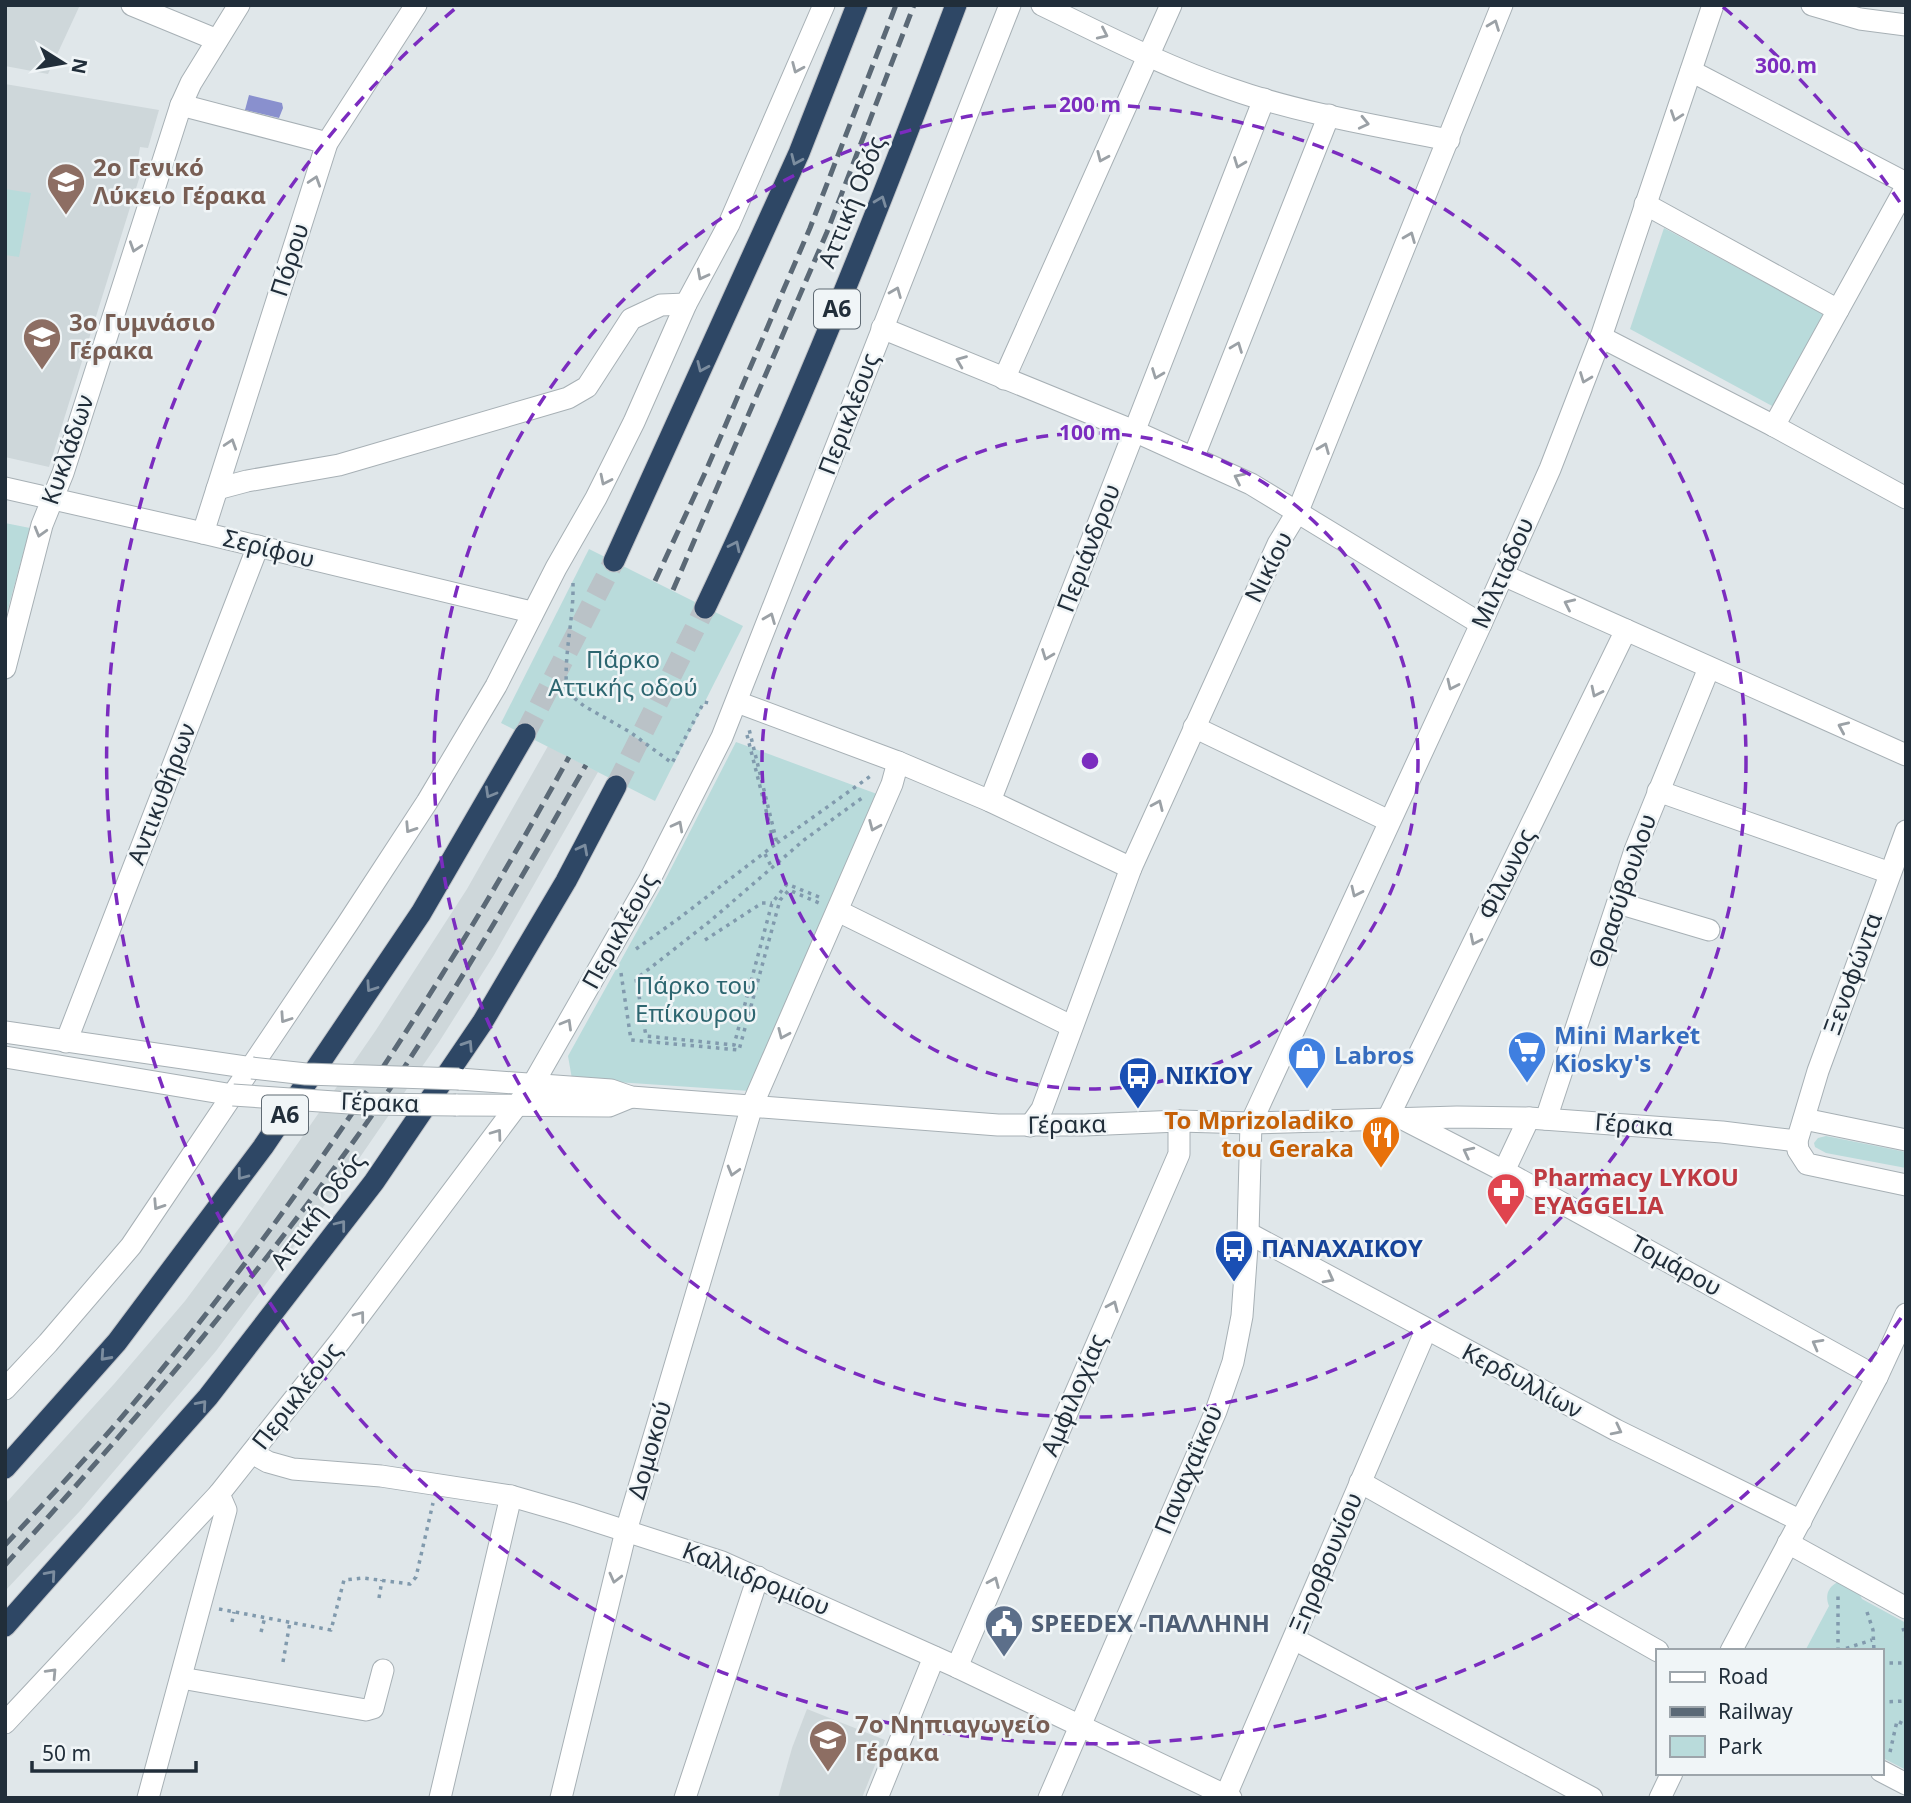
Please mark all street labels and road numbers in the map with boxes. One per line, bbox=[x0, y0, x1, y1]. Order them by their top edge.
street label: Αττική Οδός bbox=[809, 131, 892, 272]
street label: Πόρου bbox=[261, 219, 316, 300]
road number: Α6 bbox=[814, 290, 860, 328]
street label: Περικλέους bbox=[809, 348, 886, 479]
street label: Κυκλάδων bbox=[32, 390, 101, 509]
street label: Περιάνδρου bbox=[1048, 478, 1127, 616]
street label: Μιλτιάδου bbox=[1462, 511, 1541, 633]
street label: Σερίφου bbox=[220, 520, 319, 575]
street label: Νικίου bbox=[1236, 525, 1299, 607]
street label: Αντικυθήρων bbox=[119, 718, 203, 869]
street label: Θρασύβουλου bbox=[1580, 809, 1663, 972]
street label: Φίλωνος bbox=[1469, 822, 1542, 924]
street label: Περικλέους bbox=[573, 866, 664, 994]
street label: Ξενοφώντα bbox=[1814, 908, 1889, 1039]
street label: Γέρακα bbox=[340, 1084, 420, 1119]
road number: Α6 bbox=[262, 1096, 308, 1134]
street label: Γέρακα bbox=[1594, 1104, 1675, 1143]
street label: Γέρακα bbox=[1027, 1106, 1107, 1141]
street label: Αττική Οδός bbox=[262, 1144, 372, 1276]
street label: Τομάρου bbox=[1625, 1226, 1728, 1303]
street label: Αμφιλοχίας bbox=[1032, 1328, 1113, 1461]
street label: Περικλέους bbox=[243, 1334, 348, 1456]
street label: Κερδυλλίων bbox=[1457, 1334, 1589, 1425]
street label: Δομοκού bbox=[619, 1397, 678, 1503]
street label: Παναχαΐκού bbox=[1146, 1400, 1230, 1539]
street label: Ξηροβουνίου bbox=[1280, 1487, 1369, 1638]
street label: Καλλιδρομίου bbox=[678, 1533, 835, 1622]

